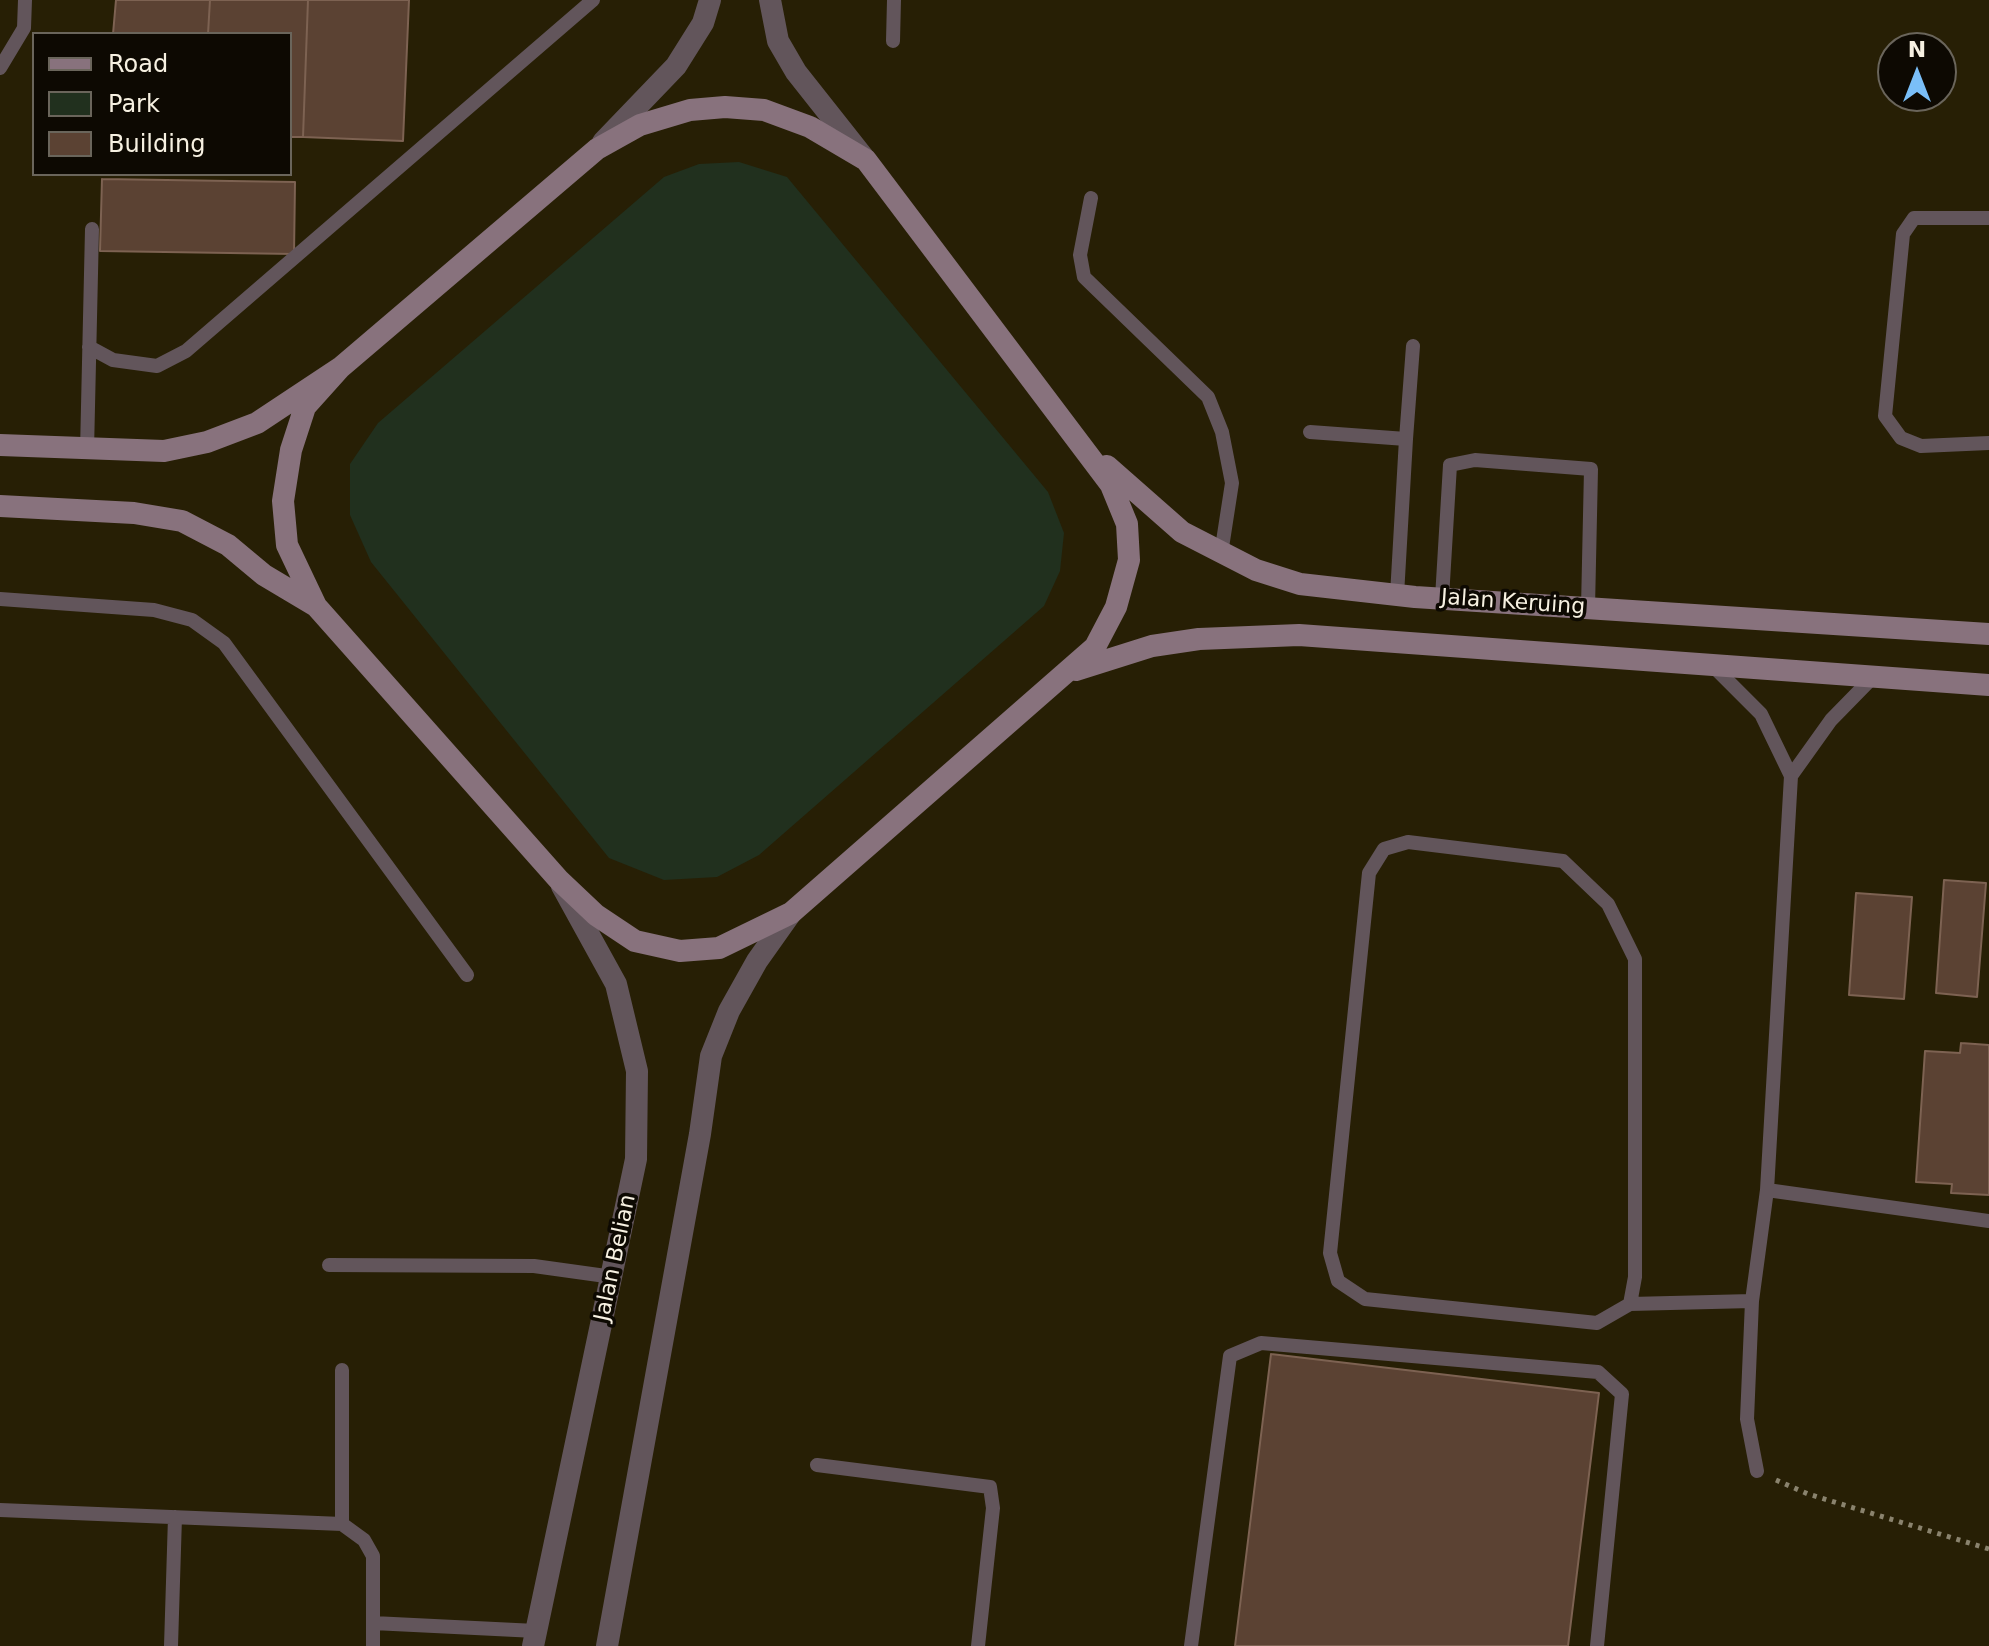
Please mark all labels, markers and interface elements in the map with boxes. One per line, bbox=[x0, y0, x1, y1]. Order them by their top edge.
legend bbox=[32, 32, 292, 176]
north arrow bbox=[1877, 32, 1957, 112]
text: N bbox=[1908, 37, 1926, 62]
text: Road bbox=[108, 50, 168, 78]
text: Park bbox=[108, 90, 160, 118]
text: Building bbox=[108, 130, 205, 158]
street label: Jalan Keruing bbox=[1440, 585, 1586, 621]
street label: Jalan Belian bbox=[590, 1192, 642, 1324]

